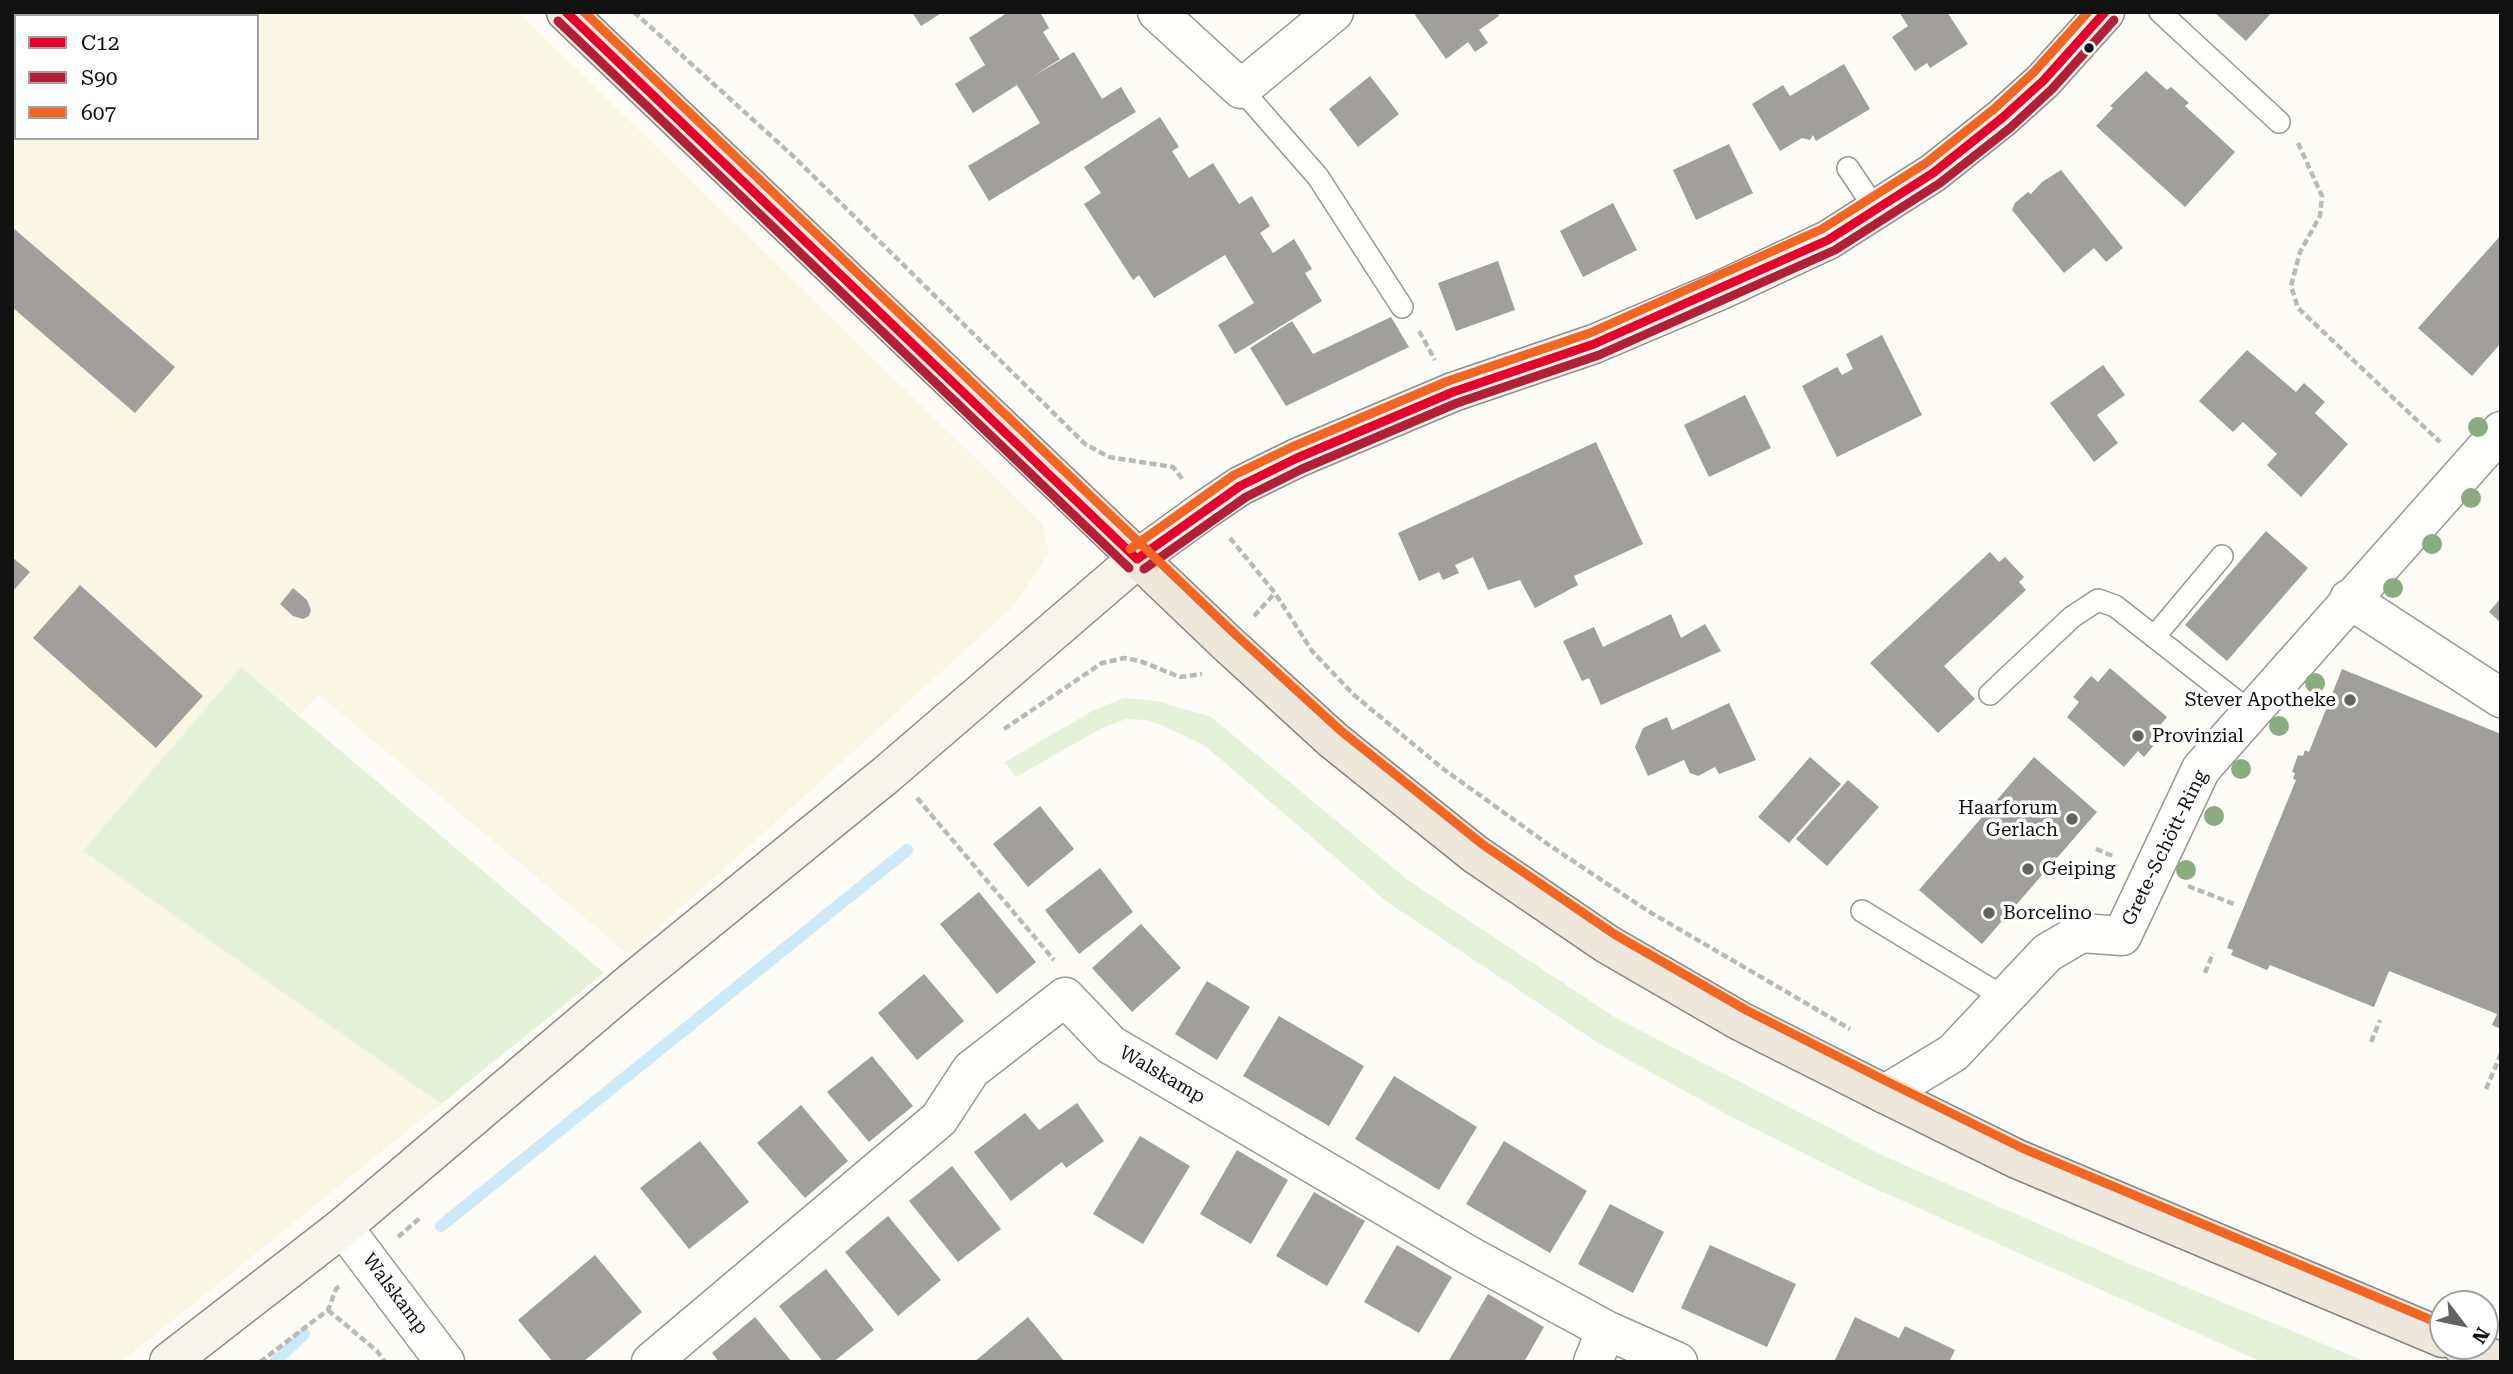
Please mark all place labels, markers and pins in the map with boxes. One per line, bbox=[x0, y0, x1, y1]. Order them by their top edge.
unlabelled marker bbox=[2082, 41, 2096, 55]
place label: Stever Apotheke bbox=[2185, 689, 2336, 711]
marker: Stever Apotheke bbox=[2342, 692, 2358, 708]
place label: Provinzial bbox=[2152, 725, 2244, 747]
marker: Provinzial bbox=[2130, 728, 2146, 744]
place label: Haarforum Gerlach bbox=[1958, 797, 2058, 841]
marker: Haarforum Gerlach bbox=[2064, 811, 2080, 827]
place label: Geiping bbox=[2042, 858, 2115, 880]
marker: Geiping bbox=[2020, 861, 2036, 877]
place label: Borcelino bbox=[2003, 902, 2092, 924]
marker: Borcelino bbox=[1981, 905, 1997, 921]

